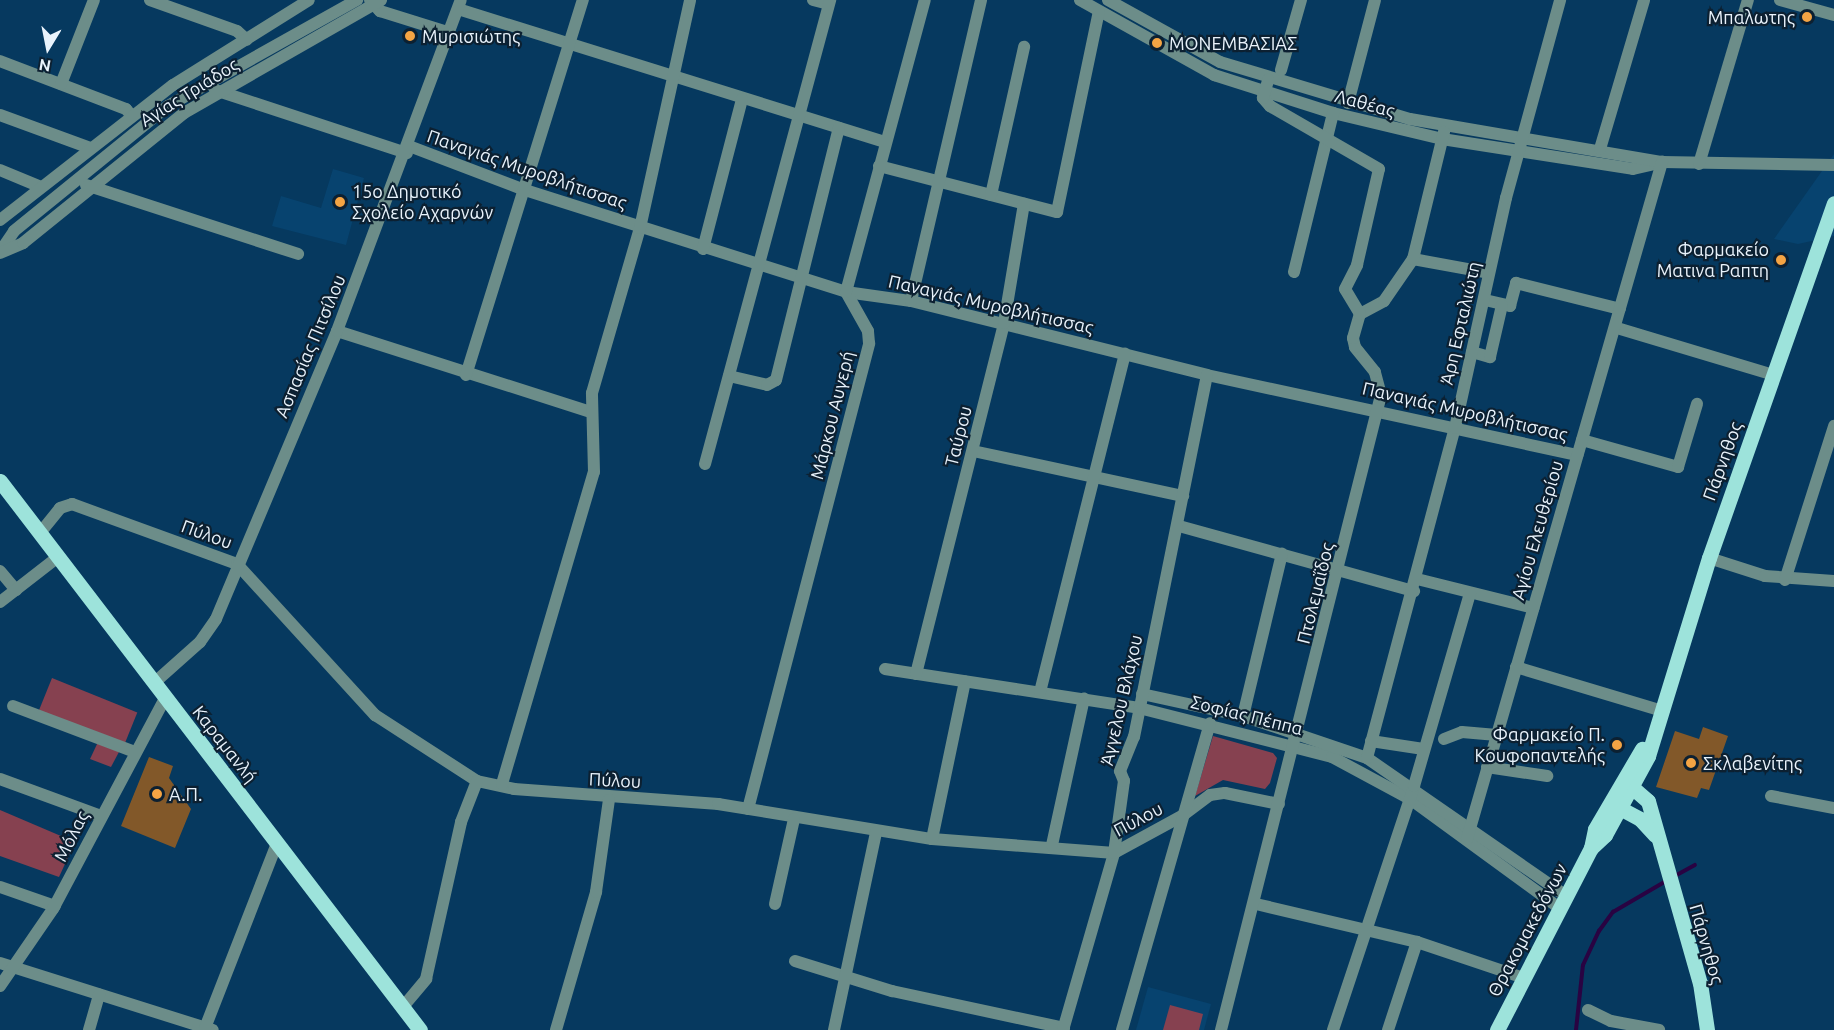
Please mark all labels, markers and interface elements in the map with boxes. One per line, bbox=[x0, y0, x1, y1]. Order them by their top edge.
place label: Μπαλωτης bbox=[1708, 6, 1795, 28]
marker: Μπαλωτης bbox=[1800, 10, 1814, 24]
north arrow bbox=[18, 18, 78, 78]
place label: Μυρισιώτης bbox=[422, 25, 520, 47]
marker: Μυρισιώτης bbox=[403, 29, 417, 43]
place label: ΜΟΝΕΜΒΑΣΙΑΣ bbox=[1169, 32, 1297, 54]
marker: ΜΟΝΕΜΒΑΣΙΑΣ bbox=[1150, 36, 1164, 50]
street label: Αγίας Τριάδος bbox=[136, 53, 242, 131]
text: N bbox=[37, 56, 52, 76]
street label: Λαθέας bbox=[1333, 85, 1397, 121]
street label: Παναγιάς Μυροβλήτισσας bbox=[424, 125, 630, 213]
place label: 15ο Δημοτικό Σχολείο Αχαρνών bbox=[352, 181, 493, 224]
marker: 15ο Δημοτικό Σχολείο Αχαρνών bbox=[333, 195, 347, 209]
place label: Φαρμακείο Ματινα Ραπτη bbox=[1657, 239, 1769, 282]
marker: Φαρμακείο Ματινα Ραπτη bbox=[1774, 253, 1788, 267]
street label: Άρη Εφταλιώτη bbox=[1435, 259, 1485, 387]
street label: Παναγιάς Μυροβλήτισσας bbox=[886, 270, 1096, 338]
street label: Ασπασίας Πιτσίλου bbox=[270, 271, 350, 421]
street label: Μάρκου Αυγερή bbox=[806, 349, 858, 481]
street label: Παναγιάς Μυροβλήτισσας bbox=[1360, 377, 1570, 445]
street label: Ταύρου bbox=[940, 403, 976, 469]
street label: Πάρνηθος bbox=[1698, 419, 1746, 503]
street label: Αγίου Ελευθερίου bbox=[1507, 458, 1567, 602]
street label: Πύλου bbox=[179, 515, 235, 553]
street label: Πτολεμαΐδος bbox=[1292, 540, 1338, 646]
street label: Άγγελου Βλάχου bbox=[1095, 633, 1147, 767]
street label: Σοφίας Πέππα bbox=[1189, 691, 1305, 739]
street label: Καραμανλή bbox=[188, 701, 262, 787]
place label: Φαρμακείο Π. Κουφοπαντελής bbox=[1474, 724, 1605, 766]
marker: Φαρμακείο Π. Κουφοπαντελής bbox=[1610, 738, 1624, 752]
place label: Σκλαβενίτης bbox=[1703, 752, 1802, 774]
marker: Σκλαβενίτης bbox=[1684, 756, 1698, 770]
street label: Πύλου bbox=[588, 768, 642, 792]
place label: Α.Π. bbox=[169, 783, 202, 805]
marker: Α.Π. bbox=[150, 787, 164, 801]
street label: Πύλου bbox=[1110, 797, 1166, 841]
street label: Μόλας bbox=[49, 807, 93, 865]
street label: Θρακομακεδόνων bbox=[1483, 860, 1571, 1000]
street label: Πάρνηθος bbox=[1685, 901, 1729, 987]

